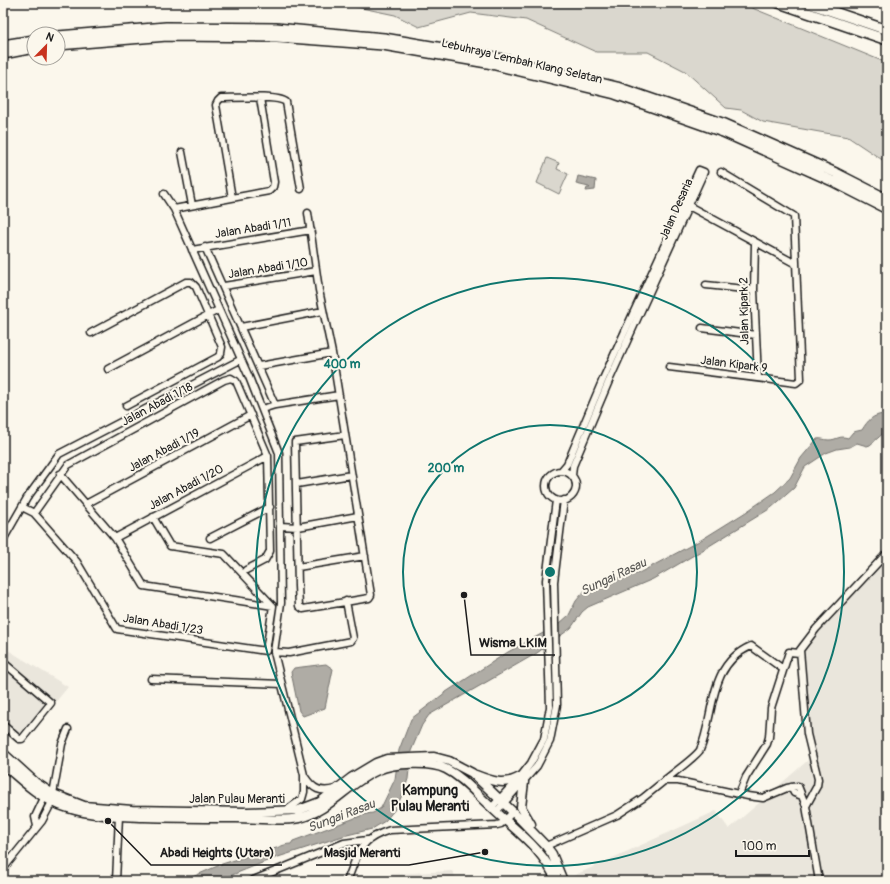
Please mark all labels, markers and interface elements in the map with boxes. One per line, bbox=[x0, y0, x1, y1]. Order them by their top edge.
north arrow bbox=[26, 26, 66, 66]
text: N bbox=[44, 30, 56, 45]
street label: Lebuhraya Lembah Klang Selatan bbox=[440, 36, 604, 87]
street label: Jalan Desaria bbox=[656, 176, 697, 242]
street label: Jalan Abadi 1/11 bbox=[214, 215, 292, 242]
street label: Jalan Abadi 1/10 bbox=[227, 255, 309, 282]
street label: Jalan Kipark 2 bbox=[736, 277, 753, 345]
street label: Jalan Kipark 9 bbox=[700, 353, 768, 376]
text: 400 m bbox=[323, 357, 361, 372]
street label: Jalan Abadi 1/18 bbox=[119, 379, 195, 429]
street label: Jalan Abadi 1/19 bbox=[126, 425, 202, 476]
street label: Jalan Abadi 1/20 bbox=[146, 461, 226, 513]
text: 200 m bbox=[428, 461, 465, 476]
water label: Sungai Rasau bbox=[578, 554, 650, 599]
centre of rings bbox=[543, 565, 557, 579]
street label: Jalan Abadi 1/23 bbox=[122, 611, 204, 638]
callout: Wisma LKIM bbox=[471, 630, 555, 655]
text: Wisma LKIM bbox=[479, 635, 547, 651]
district label: Kampung Pulau Meranti bbox=[391, 782, 470, 815]
street label: Jalan Pulau Meranti bbox=[189, 792, 285, 807]
water label: Sungai Rasau bbox=[305, 795, 379, 836]
scale bar bbox=[736, 832, 809, 858]
text: 100 m bbox=[742, 839, 777, 854]
callout: Abadi Heights (Utara) bbox=[151, 840, 282, 865]
callout: Masjid Meranti bbox=[316, 840, 409, 865]
text: Abadi Heights (Utara) bbox=[160, 845, 274, 861]
text: Masjid Meranti bbox=[324, 845, 401, 861]

